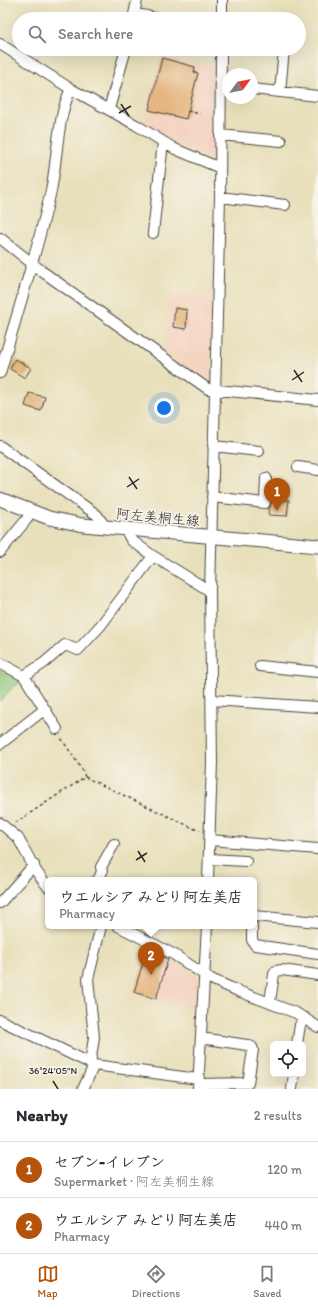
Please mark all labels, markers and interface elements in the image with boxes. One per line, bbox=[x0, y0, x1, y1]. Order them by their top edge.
search box bbox=[12, 12, 306, 56]
icon: search bbox=[26, 23, 48, 45]
text: Search here bbox=[58, 25, 133, 43]
north arrow bbox=[222, 68, 258, 104]
your location bbox=[154, 398, 174, 418]
pin: 1 bbox=[264, 478, 290, 511]
street label: 阿左美桐生線 bbox=[115, 505, 201, 530]
popup bbox=[45, 877, 257, 929]
text: ウエルシア みどり阿左美店 bbox=[59, 888, 243, 906]
text: Pharmacy bbox=[59, 906, 115, 921]
pin: 2 bbox=[138, 942, 164, 975]
map controls bbox=[270, 1041, 306, 1077]
button: locate bbox=[270, 1041, 306, 1077]
text: 36°24'05"N bbox=[29, 1064, 78, 1077]
text: Nearby bbox=[16, 1105, 68, 1125]
text: 2 results bbox=[254, 1108, 302, 1123]
text: セブン-イレブン bbox=[54, 1153, 165, 1171]
text: 1 bbox=[26, 1162, 32, 1177]
text: 120 m bbox=[267, 1162, 302, 1177]
text: Supermarket · 阿左美桐生線 bbox=[54, 1174, 214, 1189]
text: ウエルシア みどり阿左美店 bbox=[54, 1211, 238, 1229]
text: 2 bbox=[26, 1218, 32, 1233]
text: 440 m bbox=[265, 1218, 302, 1233]
text: Pharmacy bbox=[54, 1229, 110, 1244]
tab: Map bbox=[37, 1263, 59, 1300]
tab: Directions bbox=[132, 1263, 180, 1300]
tab: Saved bbox=[253, 1263, 281, 1300]

